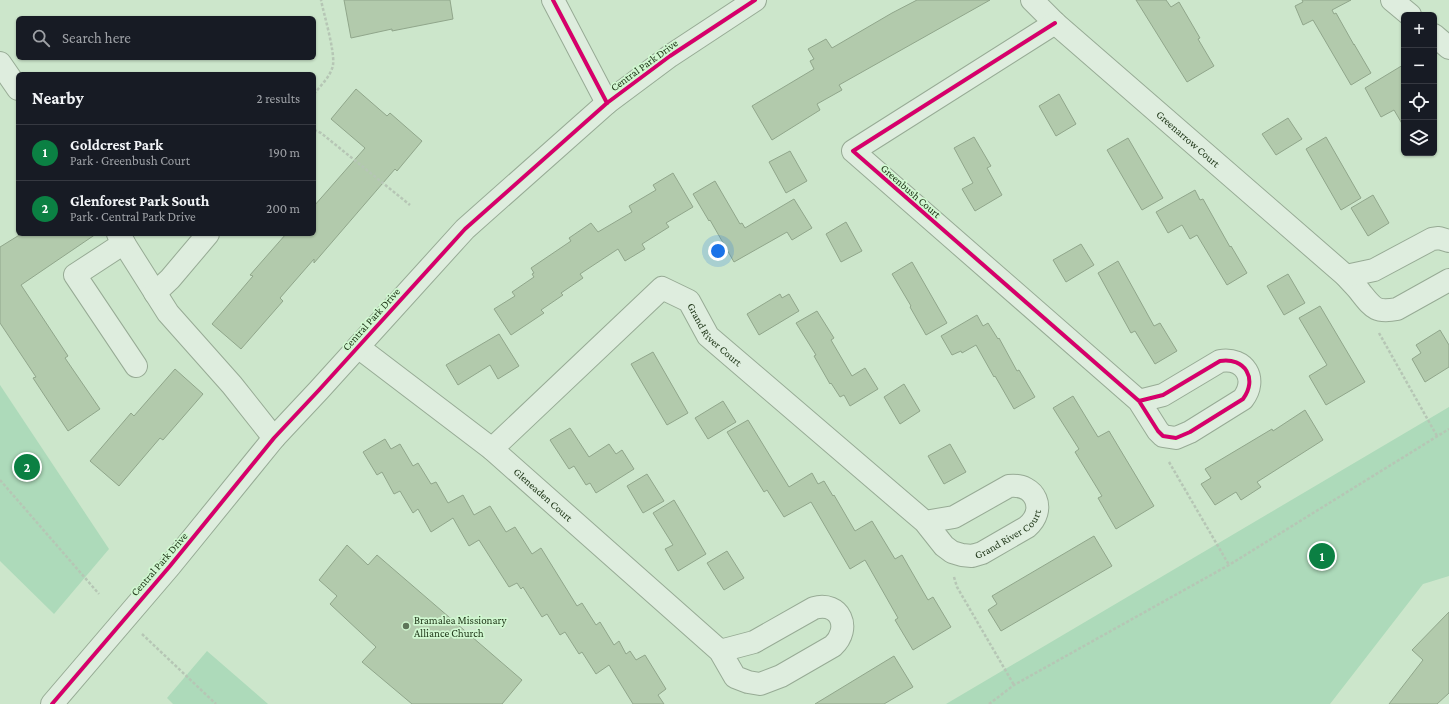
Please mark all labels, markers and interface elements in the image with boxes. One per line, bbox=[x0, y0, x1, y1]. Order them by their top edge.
map controls bbox=[1401, 12, 1437, 156]
button: + bbox=[1401, 12, 1437, 48]
search box bbox=[16, 16, 316, 60]
icon: search bbox=[30, 27, 52, 49]
text: Search here bbox=[62, 30, 131, 46]
street label: Central Park Drive bbox=[608, 37, 680, 93]
button: − bbox=[1401, 48, 1437, 84]
button: locate bbox=[1401, 84, 1437, 120]
text: Nearby bbox=[32, 89, 84, 108]
text: 2 results bbox=[257, 91, 300, 106]
street label: Greenarrow Court bbox=[1154, 108, 1223, 170]
button: layers bbox=[1401, 120, 1437, 156]
text: Goldcrest Park bbox=[70, 137, 163, 153]
text: 1 bbox=[43, 145, 47, 160]
text: 190 m bbox=[269, 145, 300, 160]
text: Park · Greenbush Court bbox=[70, 153, 190, 168]
street label: Greenbush Court bbox=[879, 162, 944, 220]
text: Glenforest Park South bbox=[70, 193, 209, 209]
text: 2 bbox=[42, 201, 48, 216]
text: 200 m bbox=[266, 201, 300, 216]
text: Park · Central Park Drive bbox=[70, 209, 196, 224]
your location bbox=[708, 241, 728, 261]
street label: Central Park Drive bbox=[340, 285, 402, 353]
street label: Grand River Court bbox=[685, 301, 745, 369]
pin: 2 bbox=[14, 452, 40, 482]
street label: Gleneaden Court bbox=[511, 465, 575, 524]
street label: Grand River Court bbox=[973, 508, 1043, 561]
street label: Central Park Drive bbox=[128, 530, 190, 598]
pin: 1 bbox=[1309, 541, 1335, 571]
place label: Bramalea Missionary Alliance Church bbox=[414, 614, 508, 639]
marker: Bramalea Missionary Alliance Church bbox=[401, 621, 411, 631]

